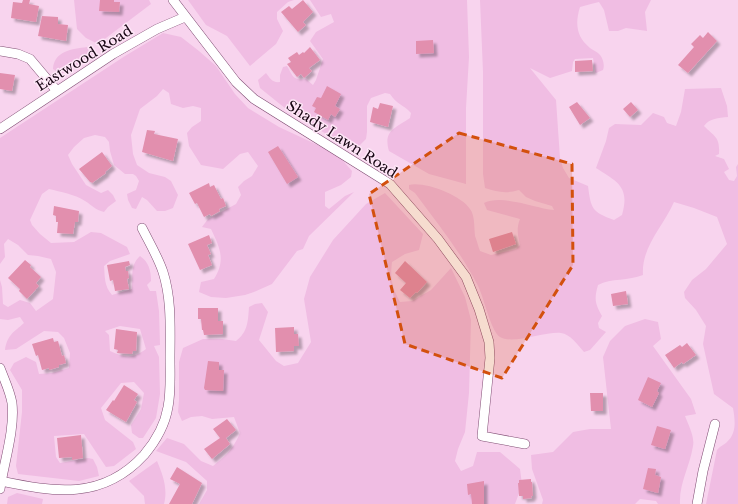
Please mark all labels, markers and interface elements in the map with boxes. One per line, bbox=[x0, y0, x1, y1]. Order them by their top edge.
street label: Eastwood Road bbox=[32, 21, 136, 95]
street label: Shady Lawn Road bbox=[283, 96, 401, 182]

